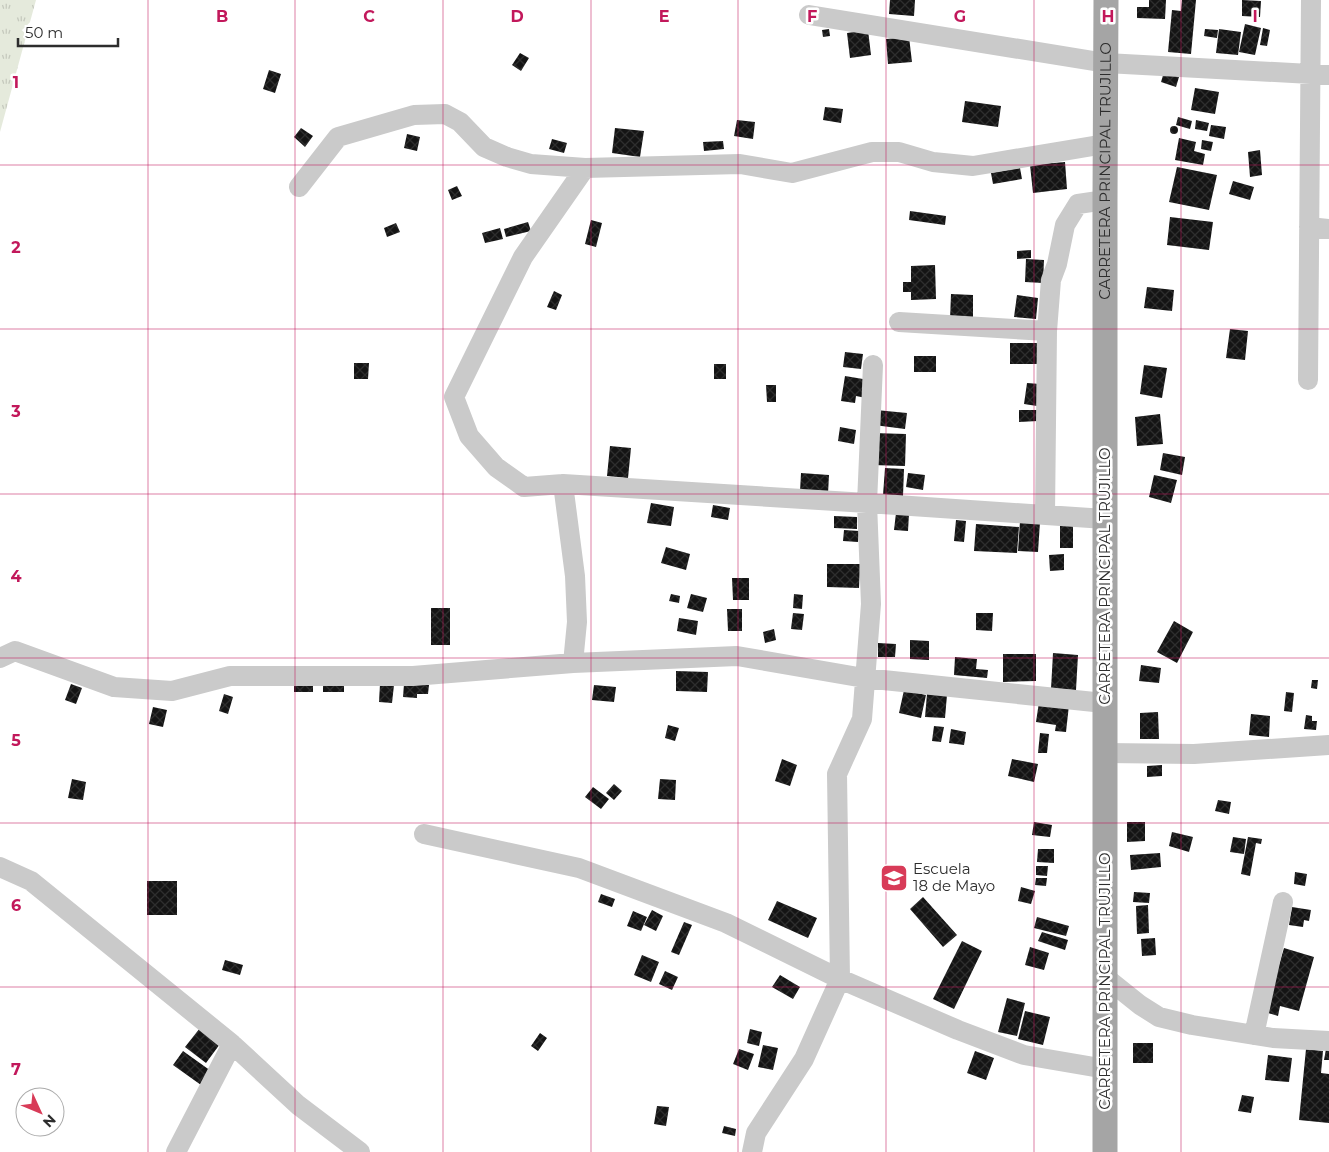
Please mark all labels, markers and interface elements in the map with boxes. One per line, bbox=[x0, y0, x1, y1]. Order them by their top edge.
text: B bbox=[216, 7, 228, 26]
text: C bbox=[363, 7, 375, 26]
text: D bbox=[510, 7, 524, 26]
text: E bbox=[659, 7, 669, 26]
text: F bbox=[807, 7, 817, 26]
text: G bbox=[954, 7, 966, 26]
text: H bbox=[1102, 7, 1114, 26]
text: I bbox=[1252, 7, 1258, 26]
scale bar bbox=[18, 15, 118, 47]
text: 50 m bbox=[25, 23, 63, 42]
street label: CARRETERA PRINCIPAL TRUJILLO bbox=[1095, 42, 1115, 300]
text: 1 bbox=[13, 73, 19, 92]
text: 2 bbox=[11, 238, 21, 257]
text: 3 bbox=[10, 402, 21, 421]
street label: CARRETERA PRINCIPAL TRUJILLO bbox=[1095, 447, 1114, 705]
text: 4 bbox=[10, 567, 22, 586]
text: 5 bbox=[11, 731, 21, 750]
street label: CARRETERA PRINCIPAL TRUJILLO bbox=[1095, 852, 1114, 1110]
place label: Escuela 18 de Mayo bbox=[913, 859, 995, 895]
school or university icon: Escuela 18 de Mayo bbox=[879, 863, 909, 893]
text: 6 bbox=[11, 896, 21, 915]
text: 7 bbox=[11, 1060, 21, 1079]
north arrow bbox=[15, 1087, 65, 1137]
text: N bbox=[39, 1111, 60, 1131]

